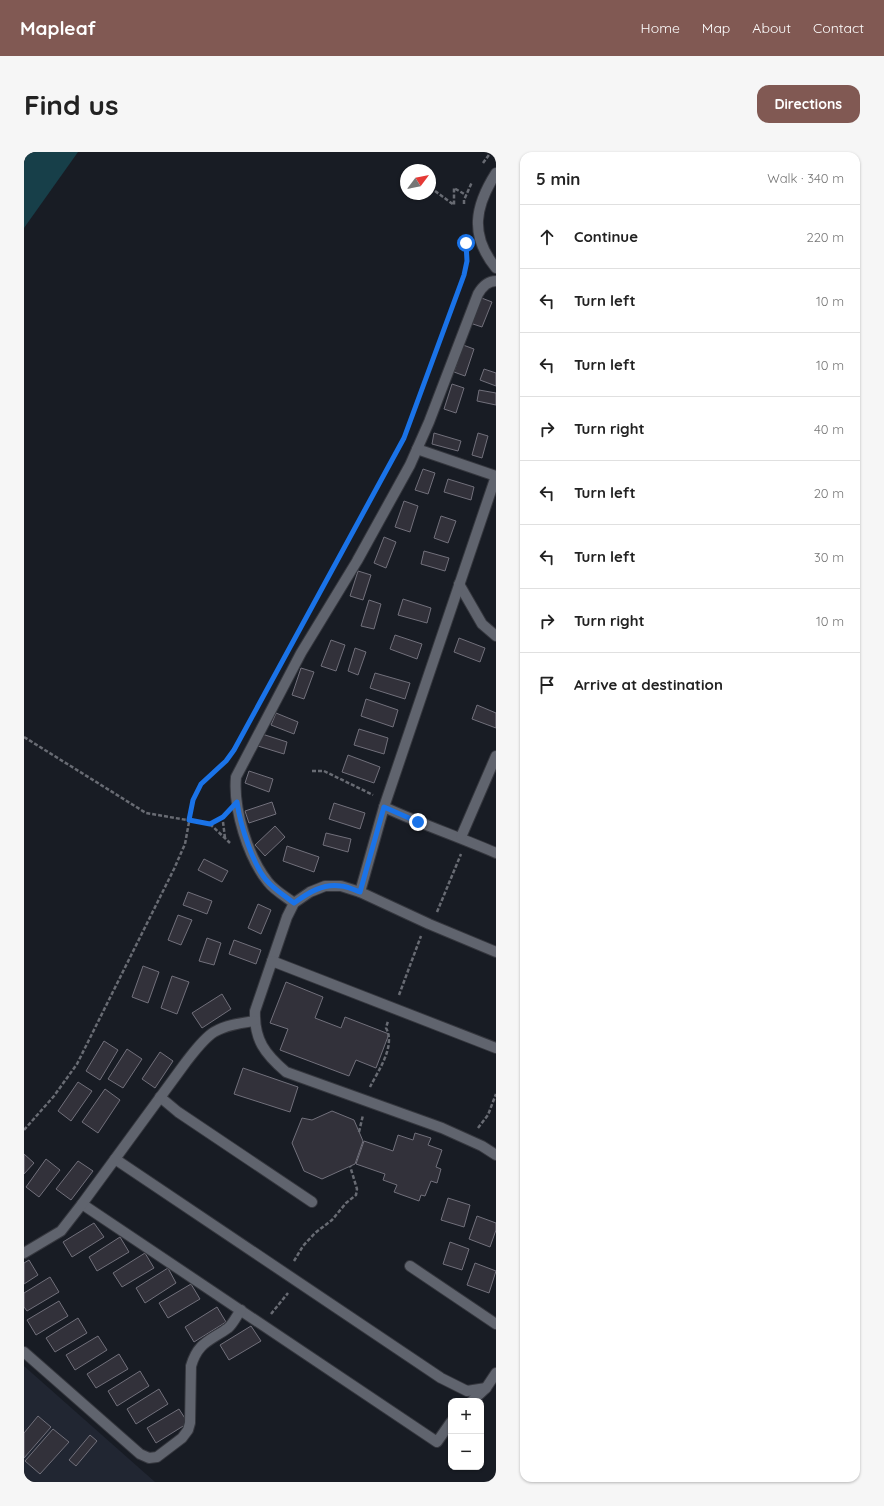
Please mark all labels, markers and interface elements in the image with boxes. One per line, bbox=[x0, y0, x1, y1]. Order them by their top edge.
text: Mapleaf bbox=[20, 16, 96, 40]
text: Home bbox=[641, 19, 680, 37]
text: Map bbox=[702, 19, 730, 37]
text: About bbox=[752, 19, 791, 37]
text: Contact bbox=[813, 19, 864, 37]
button: Directions bbox=[757, 85, 860, 123]
text: Find us bbox=[24, 87, 118, 122]
north arrow bbox=[400, 164, 436, 200]
text: 5 min bbox=[536, 168, 580, 189]
text: Walk · 340 m bbox=[767, 170, 844, 186]
icon: ahead bbox=[536, 226, 558, 248]
text: Continue bbox=[574, 227, 638, 246]
text: 220 m bbox=[806, 229, 844, 245]
route start bbox=[457, 234, 475, 252]
icon: left bbox=[536, 290, 558, 312]
text: Turn left bbox=[574, 291, 636, 310]
text: 10 m bbox=[816, 293, 844, 309]
icon: left bbox=[536, 354, 558, 376]
text: Turn left bbox=[574, 355, 636, 374]
text: 10 m bbox=[816, 357, 844, 373]
icon: right bbox=[536, 418, 558, 440]
text: Turn right bbox=[574, 419, 645, 438]
text: 40 m bbox=[814, 421, 844, 437]
icon: left bbox=[536, 482, 558, 504]
text: Turn left bbox=[574, 483, 636, 502]
text: 20 m bbox=[814, 485, 844, 501]
icon: left bbox=[536, 546, 558, 568]
text: Turn left bbox=[574, 547, 636, 566]
text: 30 m bbox=[814, 549, 844, 565]
icon: right bbox=[536, 610, 558, 632]
text: Turn right bbox=[574, 611, 645, 630]
text: 10 m bbox=[816, 613, 844, 629]
icon: arrive bbox=[536, 674, 558, 696]
text: Arrive at destination bbox=[574, 675, 723, 694]
route end bbox=[409, 813, 427, 831]
map controls bbox=[448, 1398, 484, 1470]
button: + bbox=[448, 1398, 484, 1434]
button: − bbox=[448, 1434, 484, 1470]

